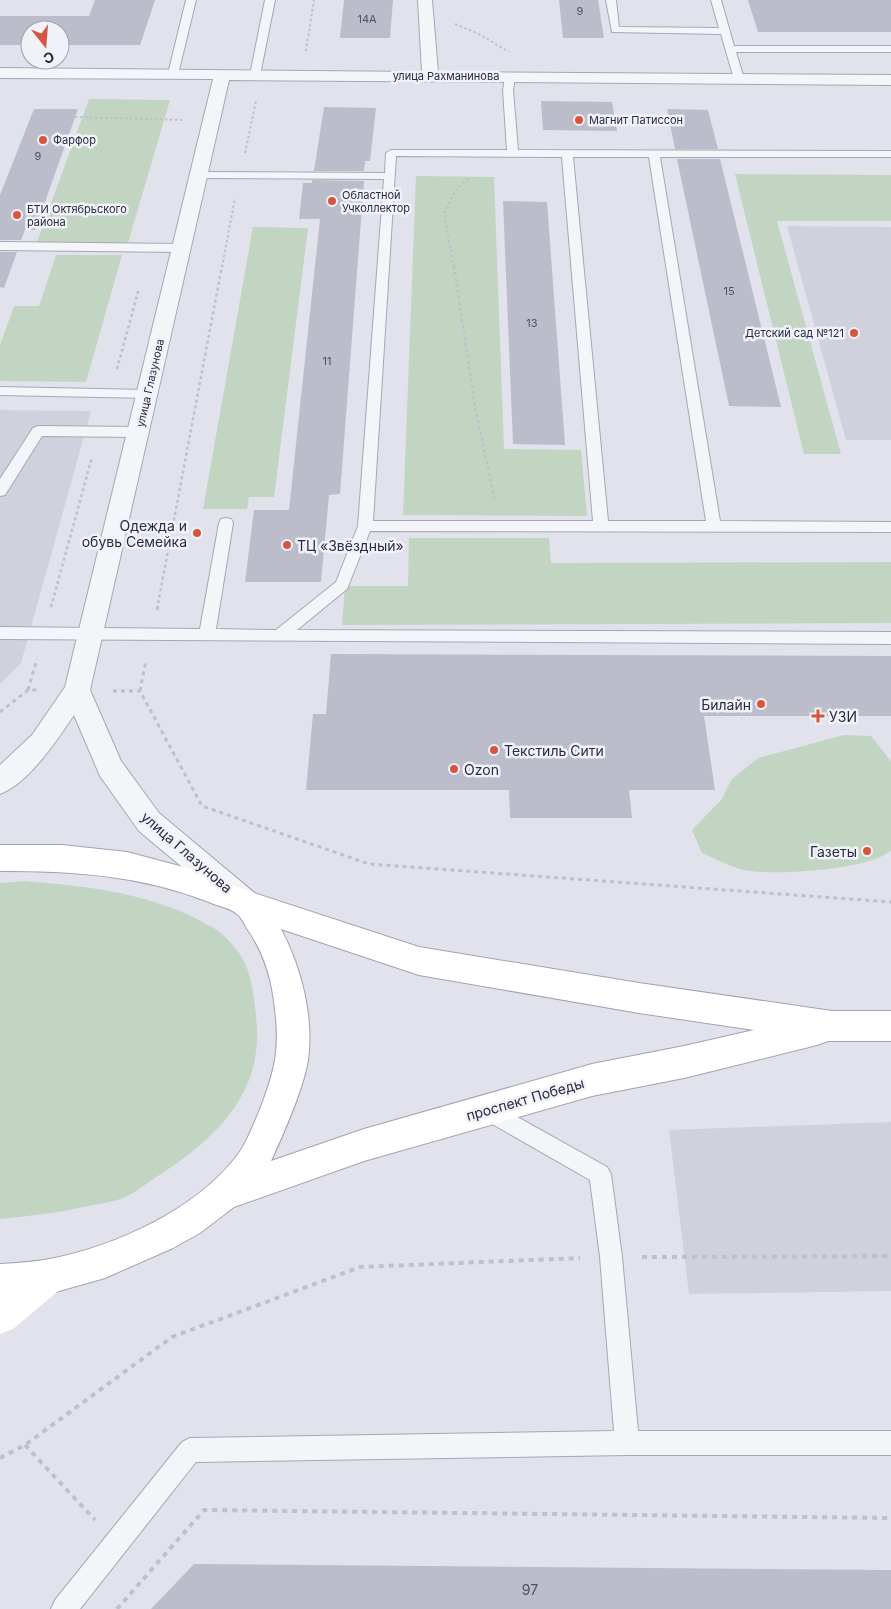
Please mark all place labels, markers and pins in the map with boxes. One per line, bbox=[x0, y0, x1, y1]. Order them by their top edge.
place label: Магнит Патиссон bbox=[589, 113, 683, 127]
marker: Магнит Патиссон bbox=[573, 114, 585, 126]
place label: Фарфор bbox=[53, 133, 96, 147]
marker: Фарфор bbox=[37, 134, 49, 146]
place label: Областной Учколлектор bbox=[342, 188, 410, 215]
marker: Областной Учколлектор bbox=[326, 195, 338, 207]
place label: БТИ Октябрьского района bbox=[27, 202, 127, 229]
marker: БТИ Октябрьского района bbox=[11, 209, 23, 221]
place label: Детский сад №121 bbox=[745, 326, 844, 340]
marker: Детский сад №121 bbox=[848, 327, 860, 339]
place label: Одежда и обувь Семейка bbox=[82, 517, 187, 550]
marker: Одежда и обувь Семейка bbox=[191, 527, 203, 539]
place label: ТЦ «Звёздный» bbox=[297, 537, 404, 554]
marker: ТЦ «Звёздный» bbox=[281, 539, 293, 551]
place label: Билайн bbox=[701, 696, 751, 713]
marker: Билайн bbox=[755, 698, 767, 710]
place label: УЗИ bbox=[829, 708, 857, 725]
marker: УЗИ bbox=[811, 709, 825, 723]
place label: Текстиль Сити bbox=[504, 742, 604, 759]
marker: Текстиль Сити bbox=[488, 744, 500, 756]
place label: Ozon bbox=[464, 761, 499, 778]
marker: Ozon bbox=[448, 763, 460, 775]
place label: Газеты bbox=[810, 843, 857, 860]
marker: Газеты bbox=[861, 845, 873, 857]

